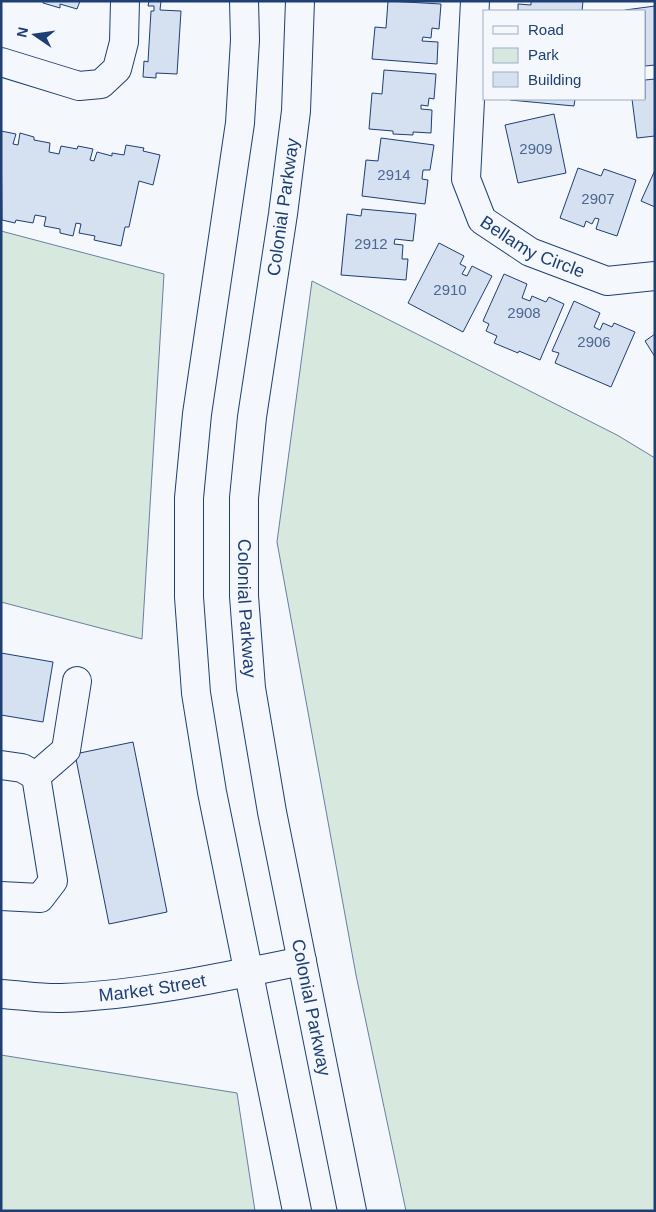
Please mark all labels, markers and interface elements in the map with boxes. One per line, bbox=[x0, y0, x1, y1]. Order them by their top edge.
north arrow bbox=[10, 10, 60, 60]
legend bbox=[483, 10, 646, 100]
text: Road bbox=[528, 21, 564, 38]
text: N bbox=[13, 25, 31, 39]
text: Park bbox=[528, 46, 559, 63]
text: Building bbox=[528, 71, 581, 88]
street label: Colonial Parkway bbox=[263, 137, 303, 277]
house number: 2909 bbox=[519, 140, 553, 157]
house number: 2914 bbox=[377, 166, 411, 183]
house number: 2907 bbox=[581, 190, 615, 207]
street label: Bellamy Circle bbox=[477, 212, 587, 282]
house number: 2912 bbox=[354, 235, 388, 252]
house number: 2910 bbox=[433, 281, 467, 298]
house number: 2908 bbox=[507, 304, 541, 321]
house number: 2906 bbox=[577, 333, 611, 350]
street label: Colonial Parkway bbox=[234, 539, 260, 678]
street label: Colonial Parkway bbox=[288, 937, 335, 1078]
street label: Market Street bbox=[98, 970, 208, 1006]

